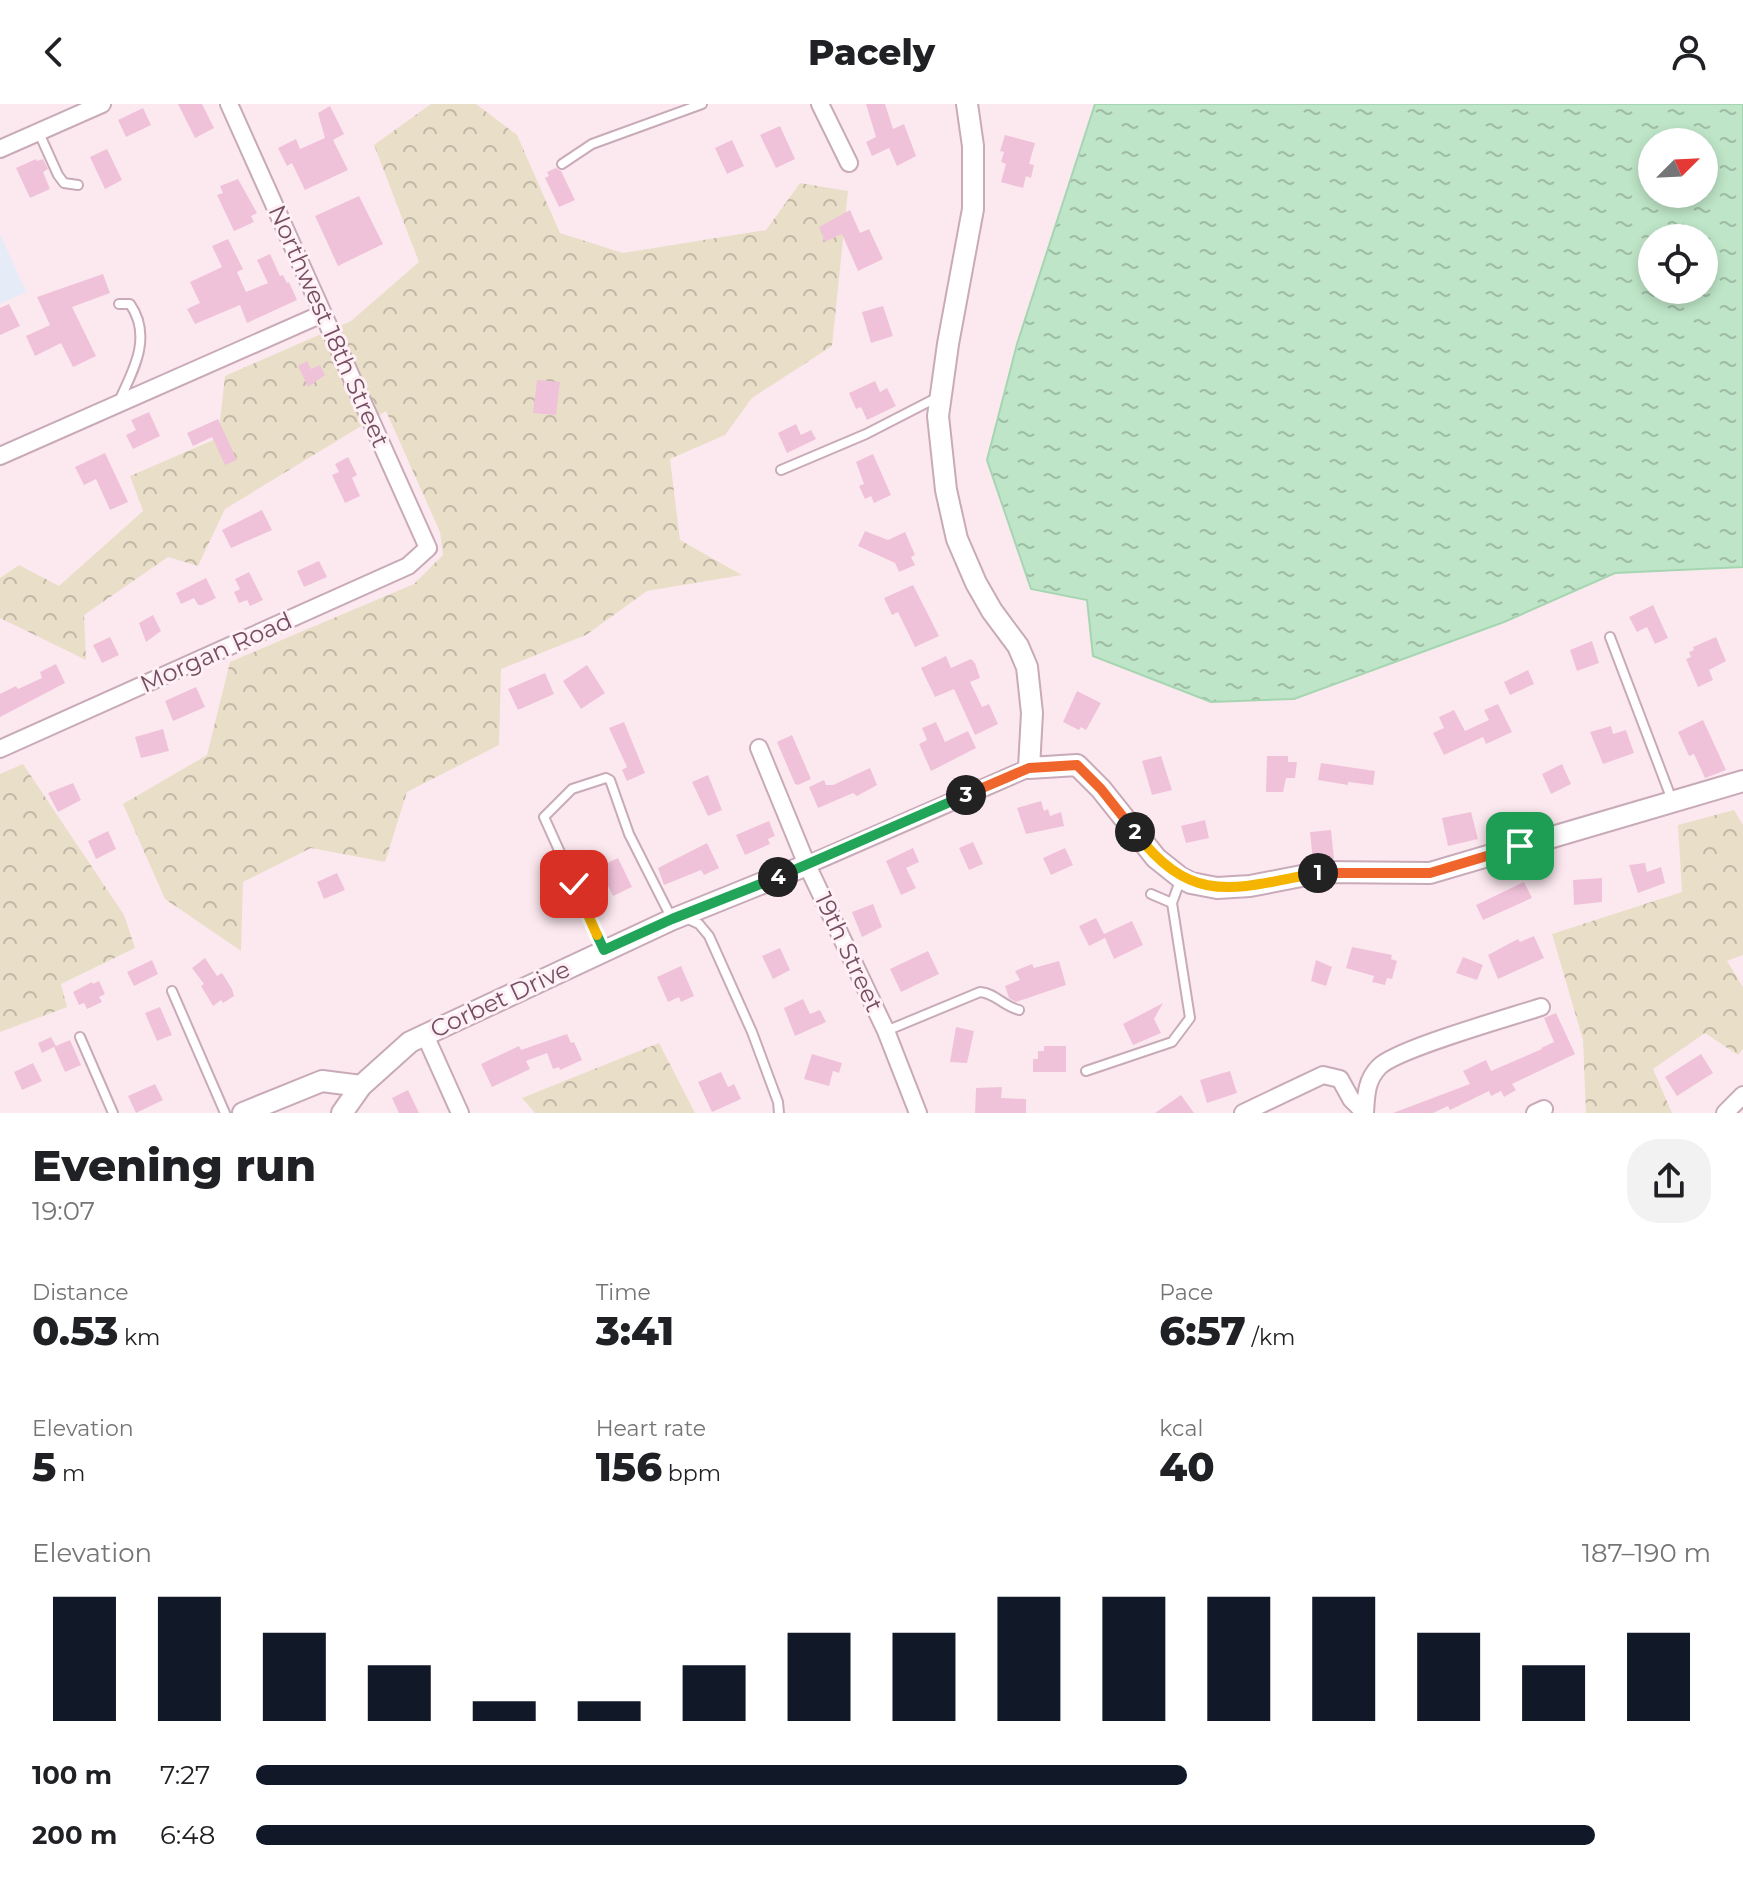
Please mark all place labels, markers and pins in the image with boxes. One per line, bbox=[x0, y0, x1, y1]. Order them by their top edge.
pin: 3 bbox=[946, 775, 986, 815]
pin: 2 bbox=[1115, 812, 1155, 852]
pin bbox=[1486, 812, 1554, 880]
pin bbox=[540, 850, 608, 918]
pin: 1 bbox=[1298, 853, 1338, 893]
pin: 4 bbox=[758, 857, 798, 897]

